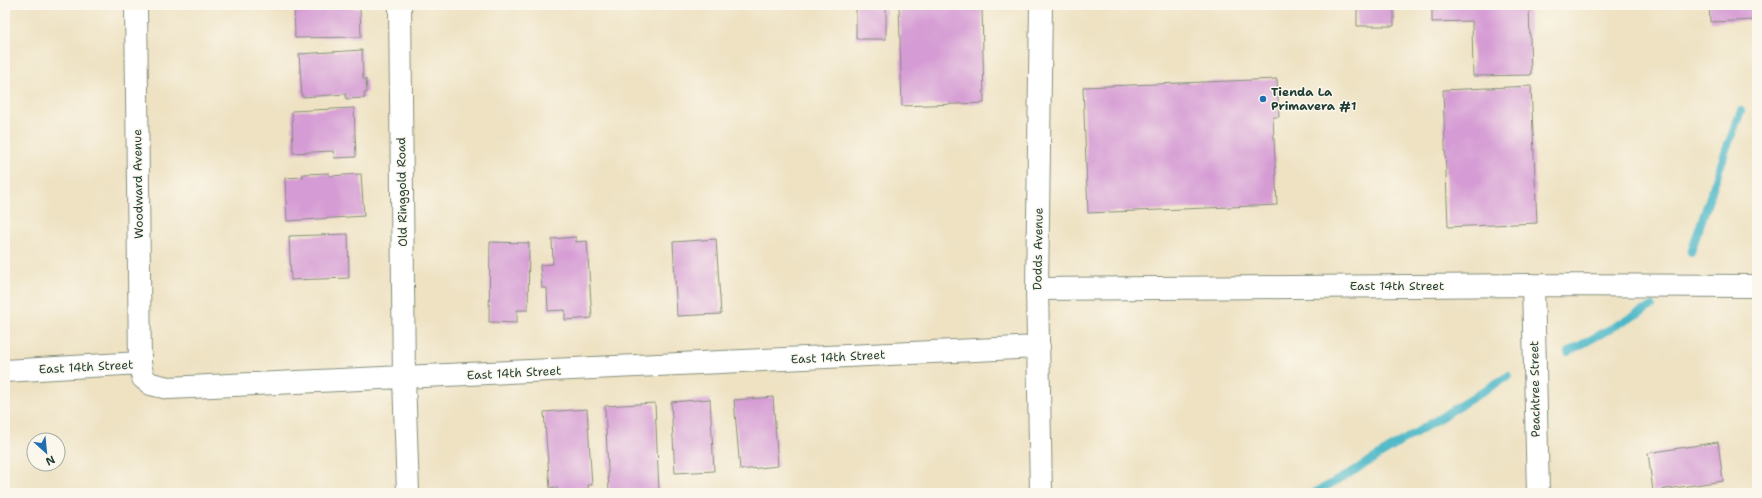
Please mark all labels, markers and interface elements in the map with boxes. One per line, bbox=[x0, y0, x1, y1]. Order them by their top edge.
place label: Tienda La Primavera #1 bbox=[1271, 84, 1356, 114]
marker: Tienda La Primavera #1 bbox=[1258, 94, 1268, 104]
street label: Woodward Avenue bbox=[129, 129, 147, 239]
street label: Old Ringgold Road bbox=[393, 137, 411, 247]
street label: Dodds Avenue bbox=[1029, 207, 1047, 290]
street label: East 14th Street bbox=[1350, 278, 1444, 294]
street label: Peachtree Street bbox=[1526, 341, 1544, 437]
street label: East 14th Street bbox=[790, 347, 886, 367]
street label: East 14th Street bbox=[38, 357, 134, 377]
street label: East 14th Street bbox=[466, 363, 562, 383]
north arrow bbox=[26, 432, 66, 472]
text: N bbox=[43, 452, 58, 469]

